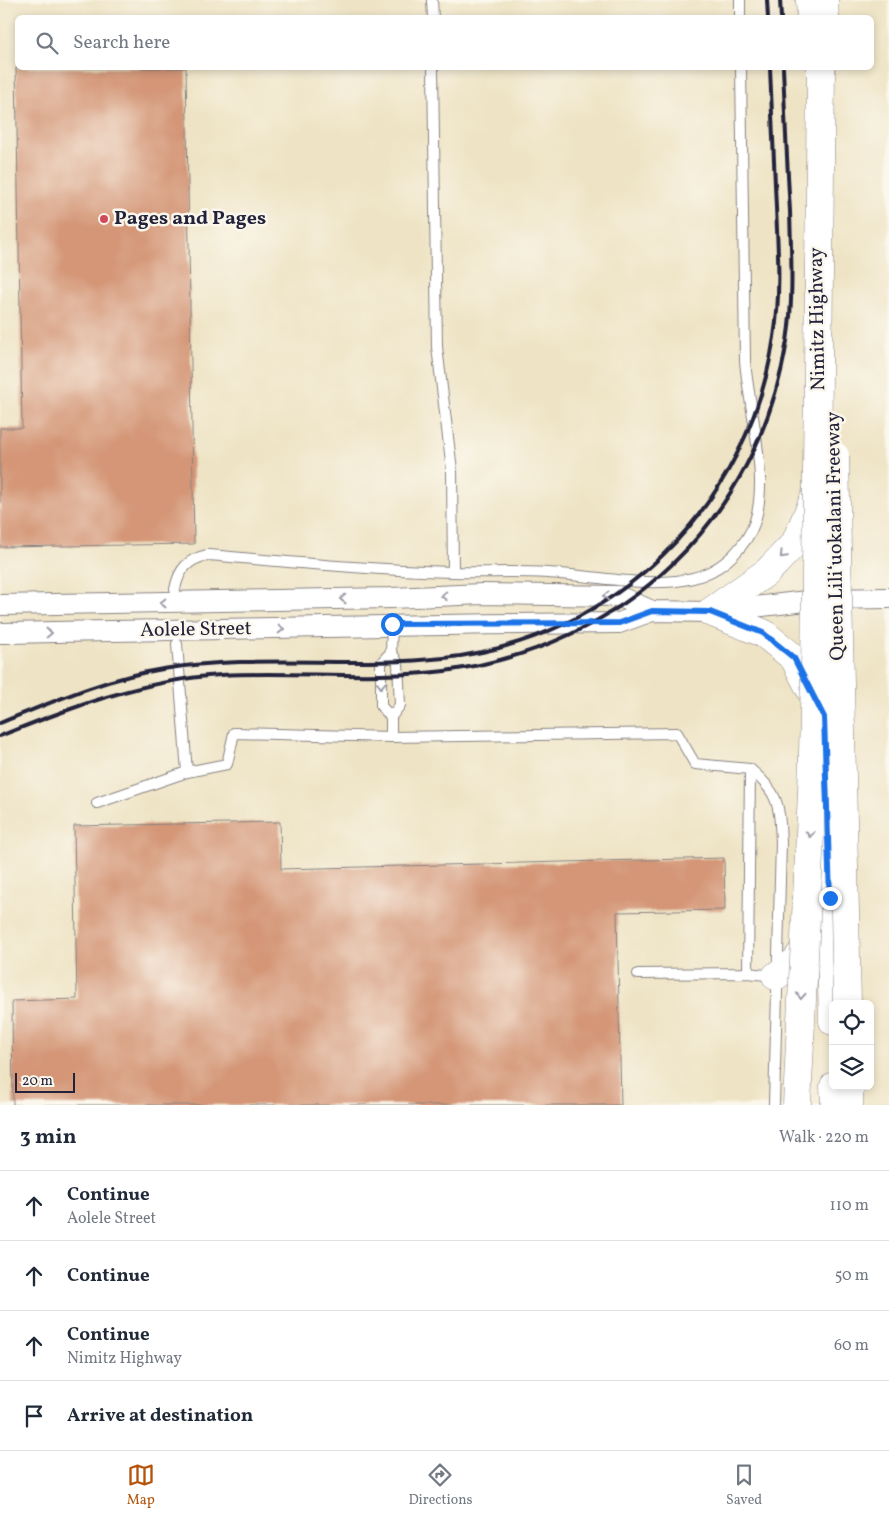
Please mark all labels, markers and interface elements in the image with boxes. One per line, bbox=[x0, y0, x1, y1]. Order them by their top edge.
search box bbox=[15, 15, 874, 70]
icon: search bbox=[33, 29, 61, 57]
text: Search here bbox=[73, 30, 170, 56]
place label: Pages and Pages bbox=[114, 205, 266, 233]
marker: Pages and Pages bbox=[98, 213, 110, 225]
street label: Nimitz Highway bbox=[803, 247, 833, 391]
street label: Queen Liliʻuokalani Freeway bbox=[820, 411, 852, 661]
one-way arrow bbox=[780, 549, 789, 558]
one-way arrow bbox=[439, 590, 447, 601]
one-way arrow bbox=[602, 591, 610, 601]
one-way arrow bbox=[338, 594, 346, 604]
one-way arrow bbox=[159, 597, 167, 608]
route start bbox=[381, 613, 404, 636]
street label: Aolele Street bbox=[140, 615, 252, 645]
one-way arrow bbox=[278, 624, 285, 634]
one-way arrow bbox=[45, 627, 53, 638]
one-way arrow bbox=[376, 681, 386, 689]
one-way arrow bbox=[804, 830, 815, 838]
route end bbox=[819, 887, 842, 910]
one-way arrow bbox=[796, 992, 807, 1000]
map controls bbox=[829, 1000, 874, 1090]
button: locate bbox=[829, 1000, 874, 1045]
button: layers bbox=[829, 1045, 874, 1090]
scale bar bbox=[15, 1070, 75, 1093]
text: 20 m bbox=[22, 1072, 53, 1091]
text: 3 min bbox=[20, 1123, 76, 1152]
text: Walk · 220 m bbox=[779, 1127, 869, 1149]
text: Continue bbox=[67, 1182, 150, 1208]
icon: ahead bbox=[20, 1192, 48, 1220]
text: 110 m bbox=[830, 1195, 869, 1217]
text: Aolele Street bbox=[67, 1208, 156, 1230]
icon: ahead bbox=[20, 1262, 48, 1290]
text: Continue bbox=[67, 1263, 150, 1289]
text: 50 m bbox=[835, 1265, 869, 1287]
text: Continue bbox=[67, 1322, 150, 1348]
icon: ahead bbox=[20, 1332, 48, 1360]
text: 60 m bbox=[834, 1335, 869, 1357]
text: Nimitz Highway bbox=[67, 1348, 182, 1370]
icon: arrive bbox=[20, 1402, 48, 1430]
text: Arrive at destination bbox=[67, 1403, 253, 1429]
tab: Map bbox=[127, 1461, 155, 1510]
tab: Directions bbox=[408, 1461, 473, 1510]
tab: Saved bbox=[726, 1461, 762, 1510]

